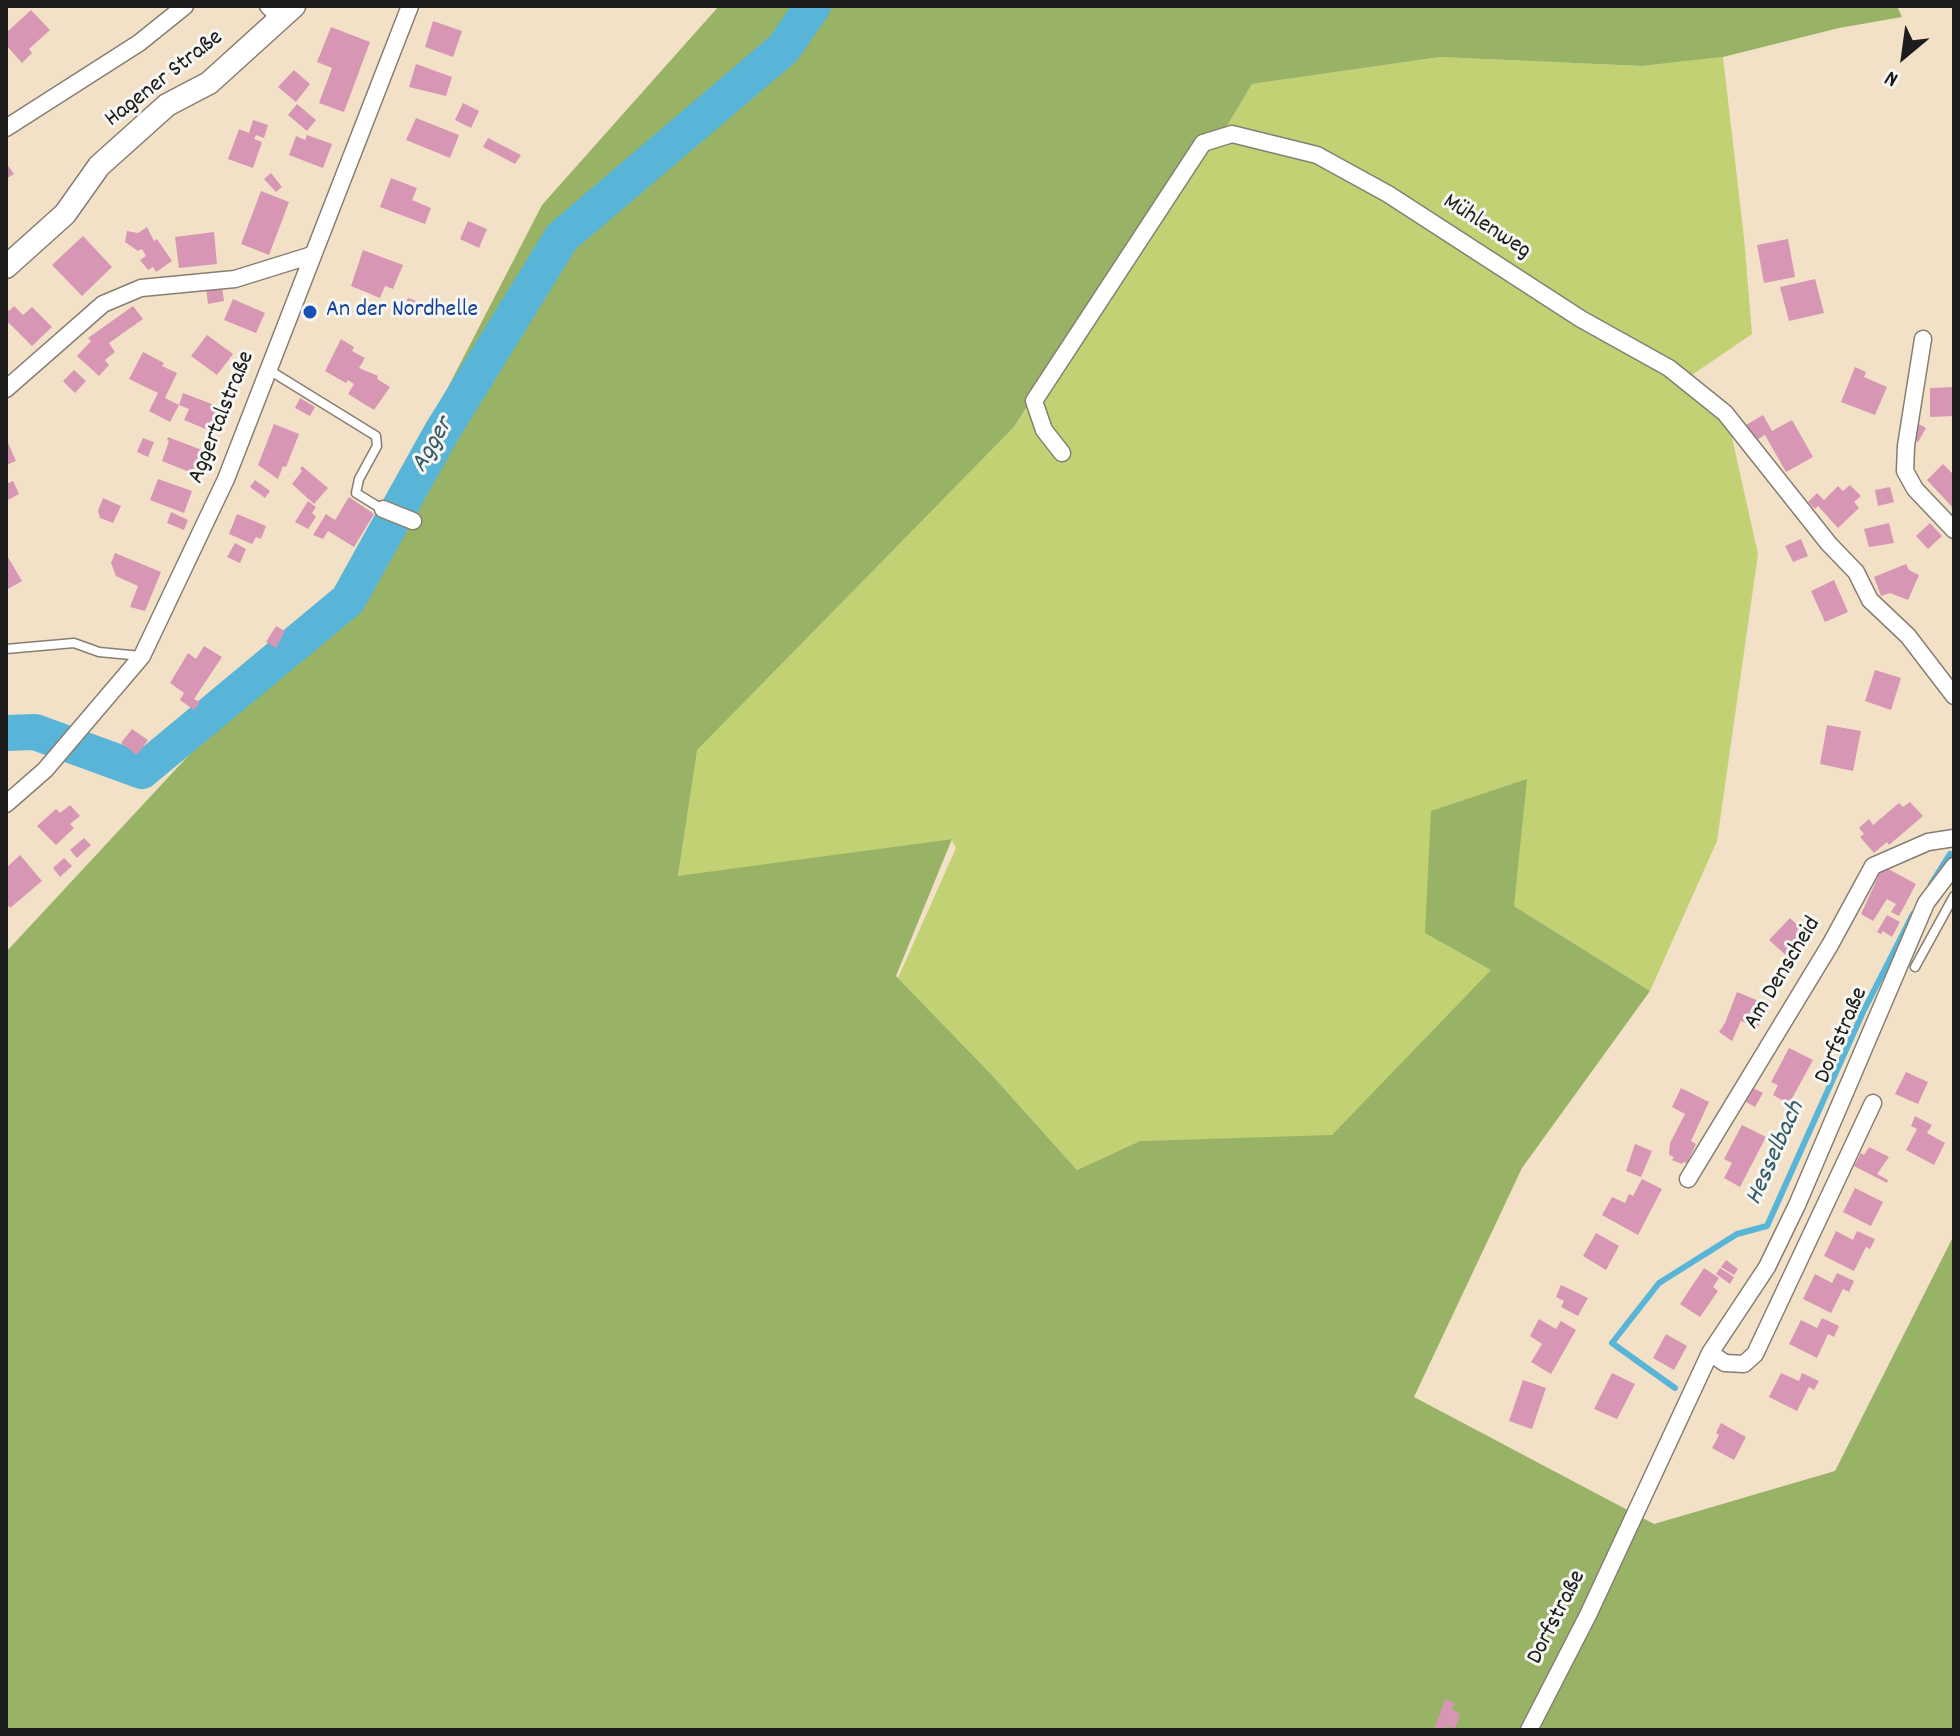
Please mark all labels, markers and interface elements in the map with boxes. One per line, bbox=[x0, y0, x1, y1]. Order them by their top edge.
north arrow bbox=[1864, 16, 1944, 96]
street label: Hagener Straße bbox=[100, 25, 230, 135]
text: N bbox=[1880, 61, 1904, 94]
street label: Mühlenweg bbox=[1437, 189, 1535, 267]
place label: An der Nordhelle bbox=[326, 298, 478, 326]
marker: An der Nordhelle bbox=[301, 303, 319, 321]
street label: Aggertalstraße bbox=[183, 347, 263, 489]
water label: Agger bbox=[406, 413, 462, 479]
street label: Am Denscheid bbox=[1739, 913, 1829, 1035]
street label: Dorfstraße bbox=[1810, 984, 1876, 1088]
water label: Hesselbach bbox=[1740, 1097, 1814, 1211]
street label: Dorfstraße bbox=[1522, 1566, 1594, 1670]

